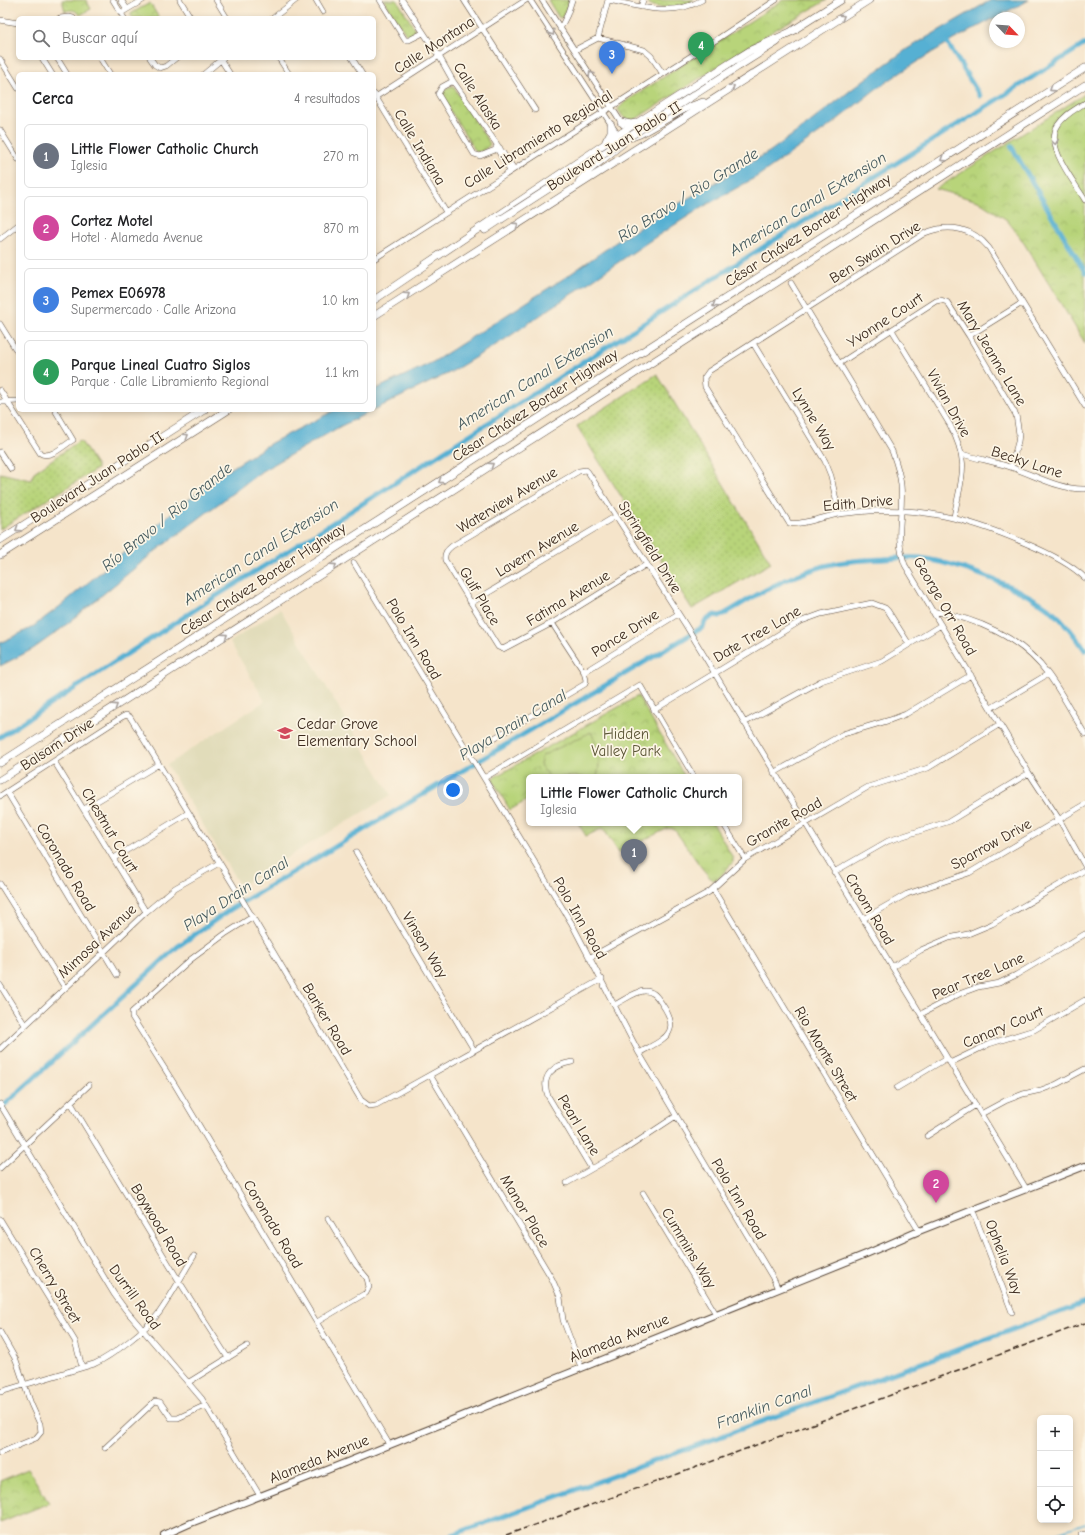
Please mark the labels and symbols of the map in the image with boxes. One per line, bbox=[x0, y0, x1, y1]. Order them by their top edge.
street label: Calle Montana bbox=[390, 12, 478, 78]
north arrow bbox=[989, 12, 1025, 48]
one-way arrow bbox=[838, 15, 845, 22]
one-way arrow bbox=[547, 29, 554, 36]
pin: 4 bbox=[688, 32, 714, 65]
pin: 3 bbox=[599, 41, 625, 74]
street label: Calle Alaska bbox=[450, 59, 506, 133]
one-way arrow bbox=[588, 71, 595, 78]
one-way arrow bbox=[728, 84, 735, 92]
one-way arrow bbox=[1049, 84, 1056, 92]
street label: Calle Libramiento Regional bbox=[460, 86, 616, 192]
street label: Boulevard Juan Pablo II bbox=[544, 97, 685, 195]
street label: Calle Indiana bbox=[390, 106, 450, 188]
one-way arrow bbox=[1050, 139, 1059, 145]
water label: Río Bravo / Rio Grande bbox=[614, 144, 762, 246]
water label: American Canal Extension bbox=[725, 148, 890, 260]
one-way arrow bbox=[940, 155, 947, 162]
street label: César Chávez Border Highway bbox=[722, 169, 895, 290]
street label: Ben Swain Drive bbox=[826, 217, 924, 287]
one-way arrow bbox=[512, 222, 519, 229]
street label: Yvonne Court bbox=[844, 288, 927, 351]
one-way arrow bbox=[403, 292, 410, 300]
street label: Mary Jeanne Lane bbox=[953, 297, 1031, 409]
one-way arrow bbox=[712, 300, 719, 308]
water label: American Canal Extension bbox=[452, 322, 617, 434]
street label: César Chávez Border Highway bbox=[449, 344, 622, 465]
street label: Vivian Drive bbox=[923, 366, 975, 440]
street label: Lynne Way bbox=[788, 384, 840, 454]
street label: Boulevard Juan Pablo II bbox=[27, 427, 167, 527]
one-way arrow bbox=[182, 433, 189, 440]
street label: Becky Lane bbox=[989, 442, 1065, 482]
water label: Río Bravo / Rio Grande bbox=[98, 459, 236, 575]
street label: Waterview Avenue bbox=[454, 463, 561, 537]
one-way arrow bbox=[487, 463, 494, 470]
one-way arrow bbox=[438, 476, 445, 483]
street label: Edith Drive bbox=[822, 491, 894, 515]
water label: American Canal Extension bbox=[179, 495, 342, 609]
street label: Springfield Drive bbox=[614, 498, 686, 597]
street label: Lavern Avenue bbox=[492, 517, 582, 581]
street label: César Chávez Border Highway bbox=[177, 518, 350, 639]
one-way arrow bbox=[15, 524, 22, 532]
street label: George Orr Road bbox=[909, 553, 981, 659]
street label: Gulf Place bbox=[456, 563, 505, 629]
one-way arrow bbox=[330, 564, 337, 571]
street label: Fatima Avenue bbox=[523, 566, 613, 630]
street label: Polo Inn Road bbox=[383, 595, 445, 683]
street label: Date Tree Lane bbox=[710, 601, 804, 666]
street label: Ponce Drive bbox=[588, 605, 662, 661]
one-way arrow bbox=[221, 633, 228, 641]
water label: Playa Drain Canal bbox=[456, 686, 570, 764]
one-way arrow bbox=[111, 704, 118, 711]
street label: Balsam Drive bbox=[17, 713, 98, 774]
place label: Cedar Grove Elementary School bbox=[297, 715, 417, 750]
school or university icon: Cedar Grove Elementary School bbox=[276, 724, 294, 742]
park label: Hidden Valley Park bbox=[591, 725, 661, 760]
your location bbox=[443, 780, 463, 800]
street label: Chestnut Court bbox=[78, 784, 143, 876]
street label: Granite Road bbox=[743, 793, 825, 851]
street label: Sparrow Drive bbox=[947, 814, 1035, 874]
street label: Coronado Road bbox=[33, 819, 99, 915]
pin: 1 bbox=[621, 839, 647, 872]
water label: Playa Drain Canal bbox=[180, 853, 292, 935]
street label: Croom Road bbox=[842, 870, 898, 948]
street label: Polo Inn Road bbox=[549, 874, 611, 962]
street label: Mimosa Avenue bbox=[54, 900, 140, 982]
street label: Vinson Way bbox=[398, 909, 452, 981]
street label: Pear Tree Lane bbox=[929, 948, 1027, 1003]
street label: Barker Road bbox=[298, 980, 356, 1058]
street label: Canary Court bbox=[960, 1002, 1047, 1052]
street label: Rio Monte Street bbox=[790, 1003, 862, 1106]
street label: Pearl Lane bbox=[554, 1091, 604, 1159]
street label: Polo Inn Road bbox=[708, 1155, 770, 1243]
pin: 2 bbox=[923, 1170, 949, 1203]
street label: Manor Place bbox=[496, 1171, 554, 1251]
street label: Coronado Road bbox=[240, 1176, 306, 1272]
street label: Baywood Road bbox=[127, 1180, 191, 1270]
street label: Cummins Way bbox=[658, 1204, 720, 1292]
street label: Ophelia Way bbox=[981, 1217, 1027, 1297]
street label: Cherry Street bbox=[25, 1244, 85, 1327]
street label: Durrill Road bbox=[105, 1261, 165, 1333]
street label: Alameda Avenue bbox=[566, 1310, 672, 1366]
water label: Franklin Canal bbox=[714, 1381, 815, 1433]
street label: Alameda Avenue bbox=[266, 1431, 372, 1487]

